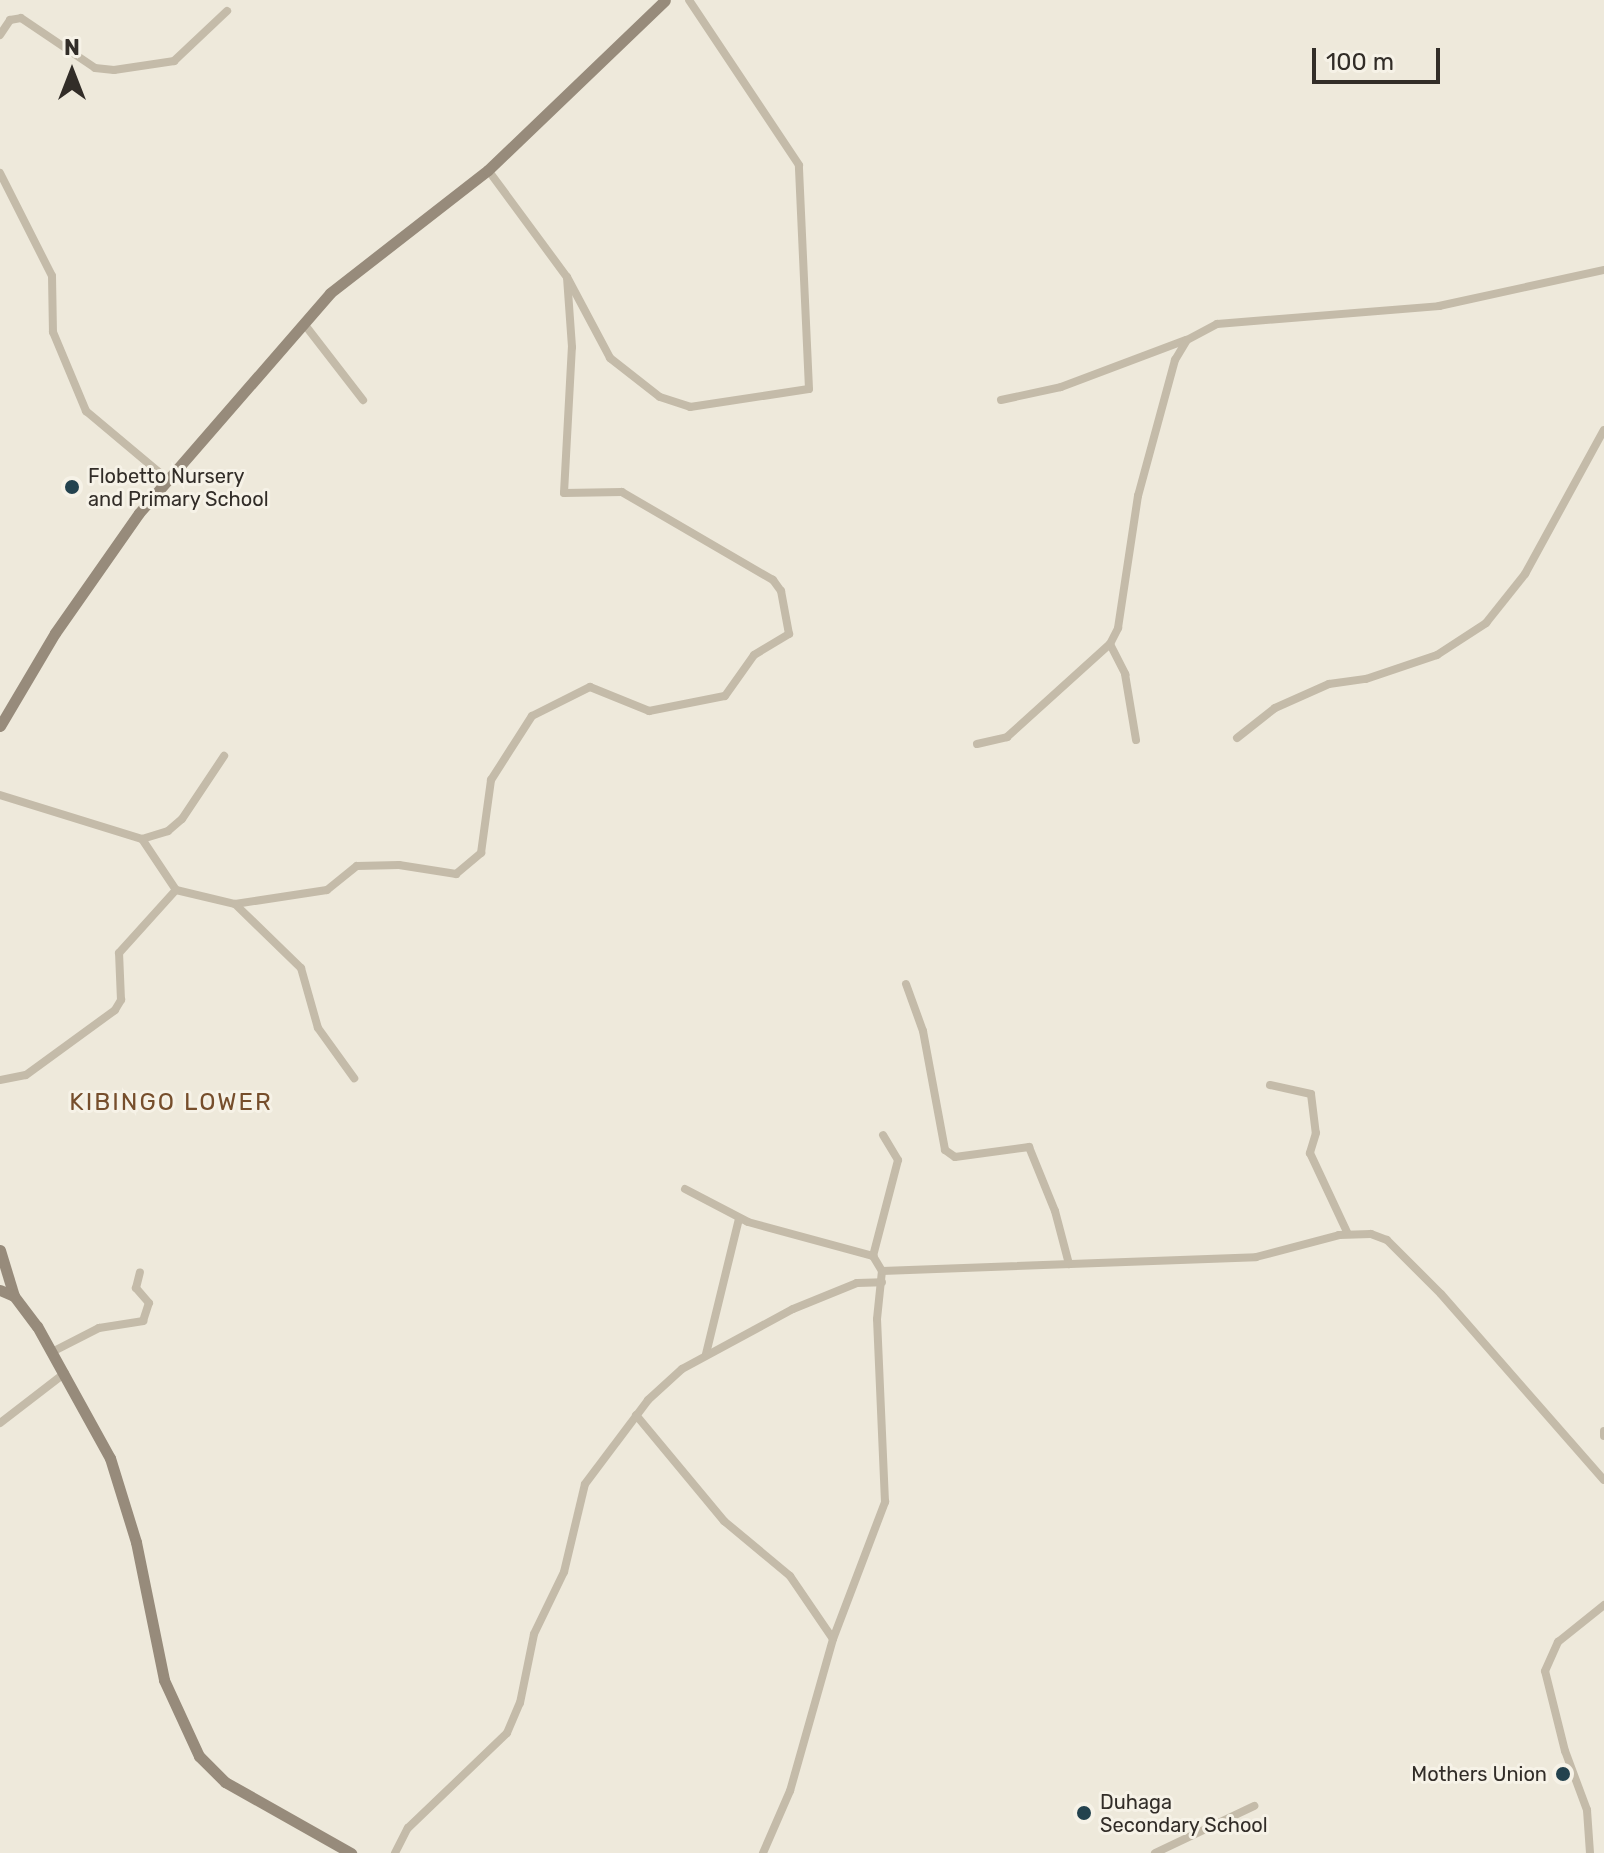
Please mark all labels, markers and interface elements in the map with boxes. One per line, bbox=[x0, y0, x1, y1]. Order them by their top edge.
north arrow bbox=[32, 32, 112, 112]
scale bar bbox=[1316, 32, 1444, 82]
text: N bbox=[64, 34, 80, 61]
text: 100 m bbox=[1326, 48, 1394, 76]
place label: Flobetto Nursery and Primary School bbox=[88, 464, 269, 511]
marker: Flobetto Nursery and Primary School bbox=[63, 478, 81, 496]
district label: KIBINGO LOWER bbox=[69, 1089, 273, 1117]
place label: Mothers Union bbox=[1411, 1762, 1547, 1786]
marker: Mothers Union bbox=[1554, 1765, 1572, 1783]
place label: Duhaga Secondary School bbox=[1100, 1790, 1268, 1837]
marker: Duhaga Secondary School bbox=[1075, 1804, 1093, 1822]

